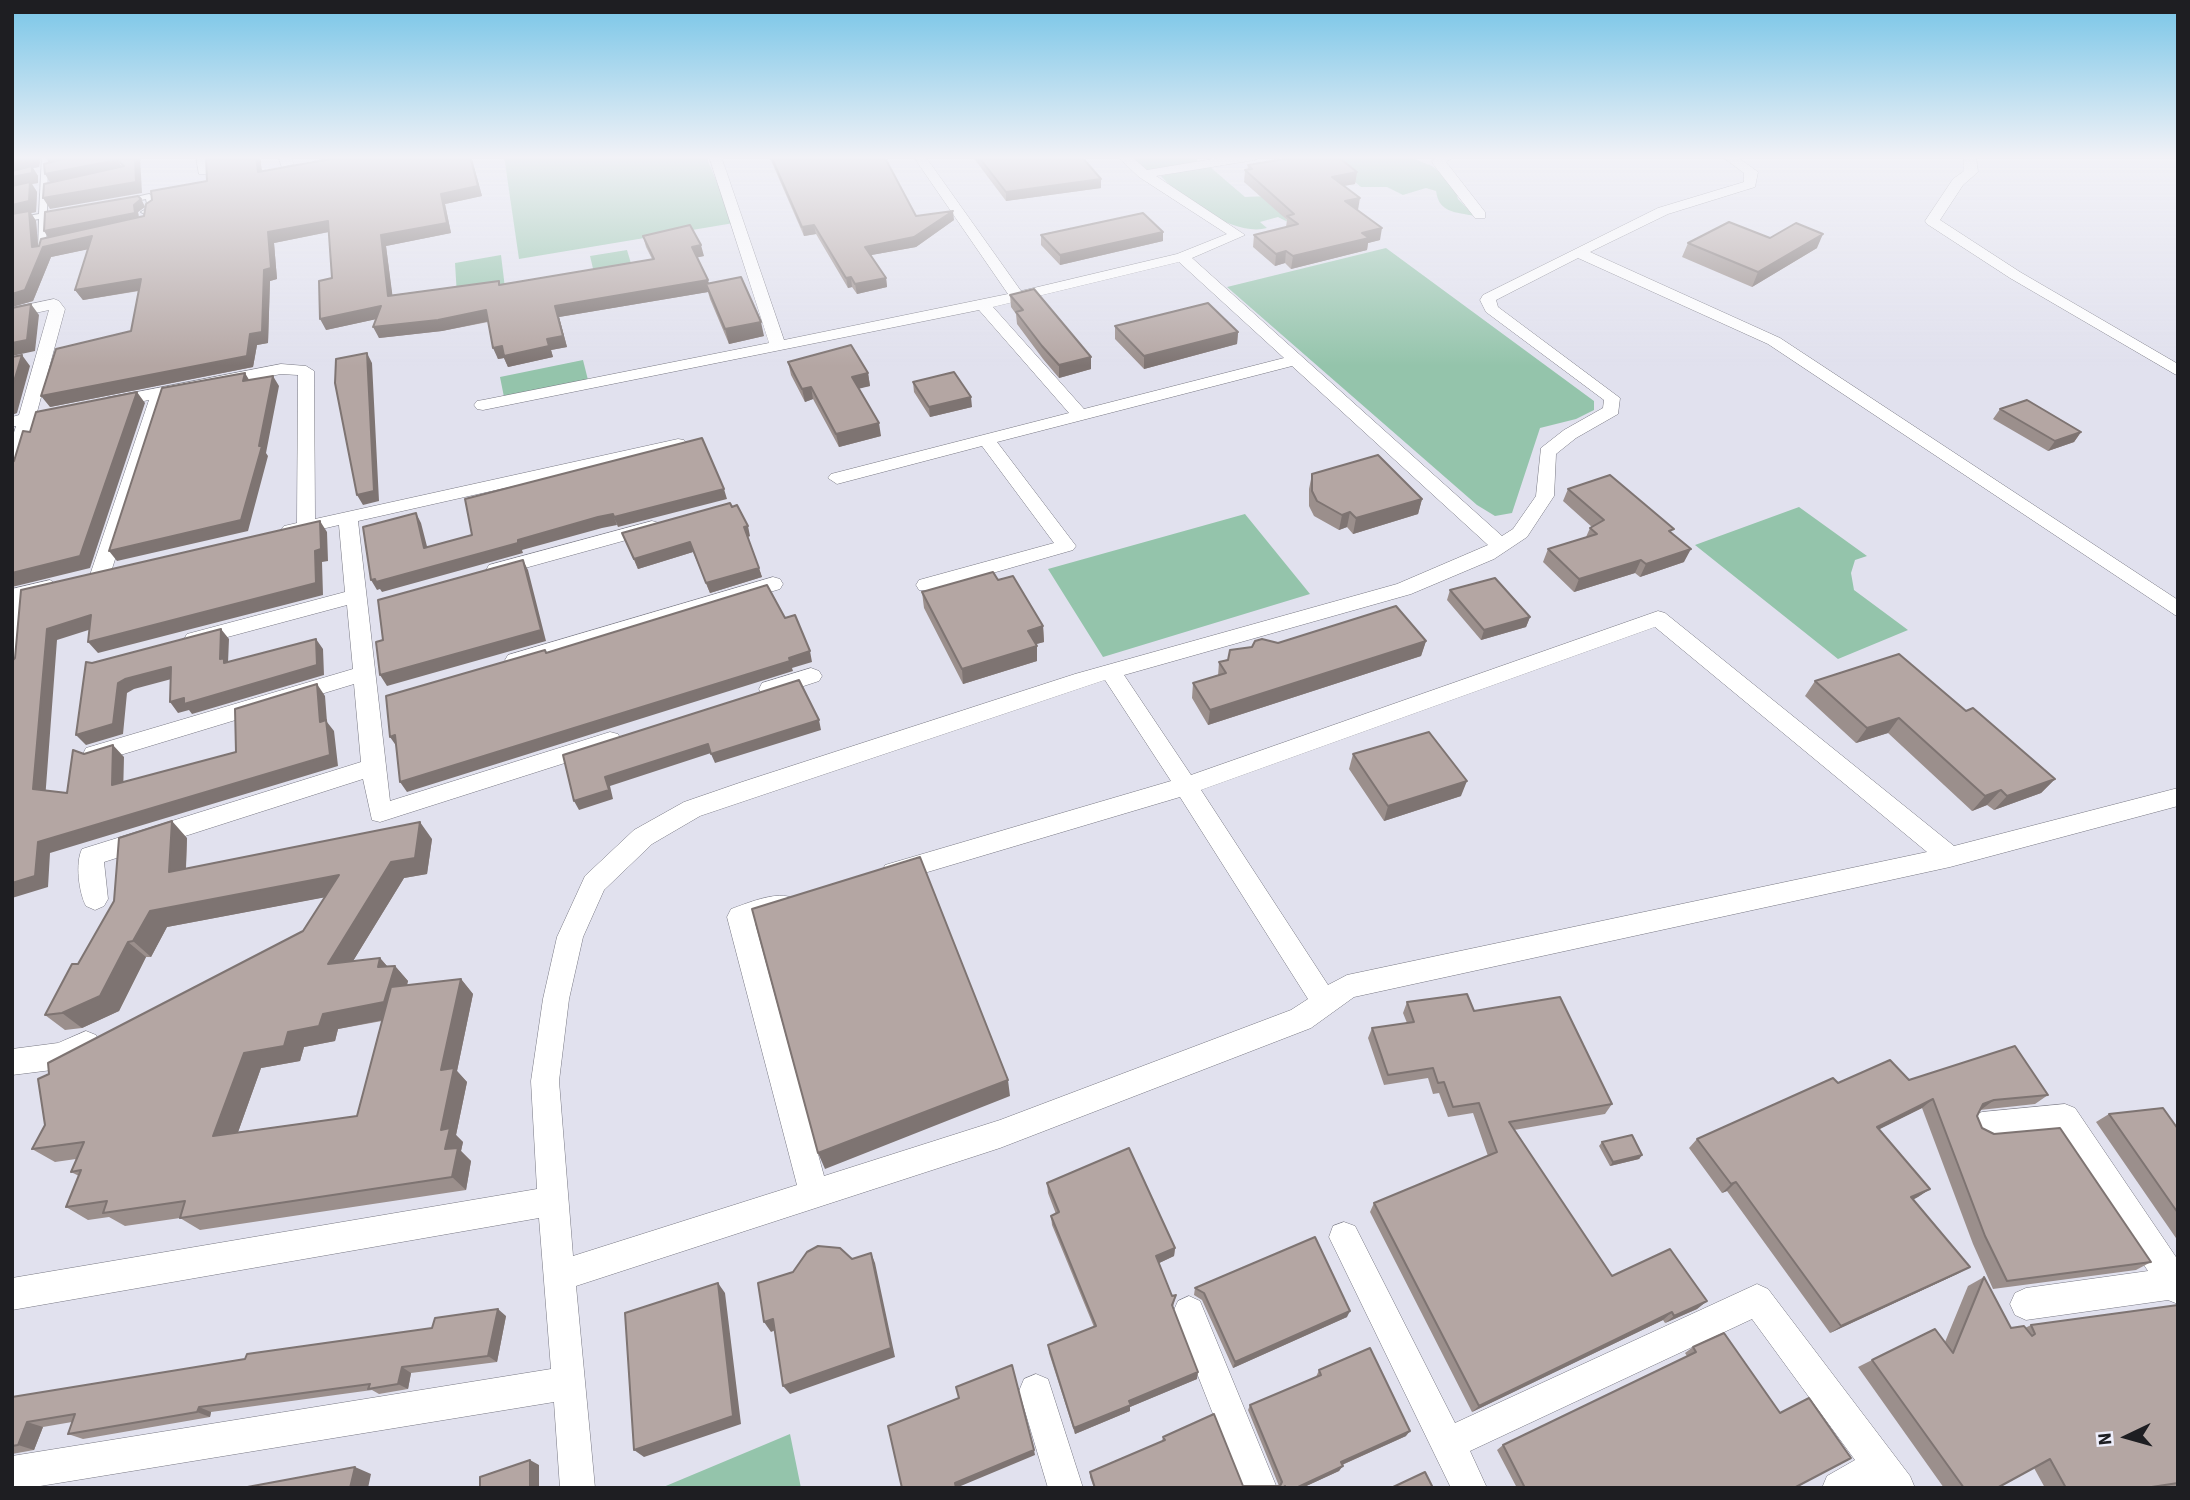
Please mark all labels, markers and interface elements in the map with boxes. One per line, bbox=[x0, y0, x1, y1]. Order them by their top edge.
north arrow bbox=[2092, 1402, 2162, 1472]
text: N bbox=[2092, 1431, 2120, 1446]

